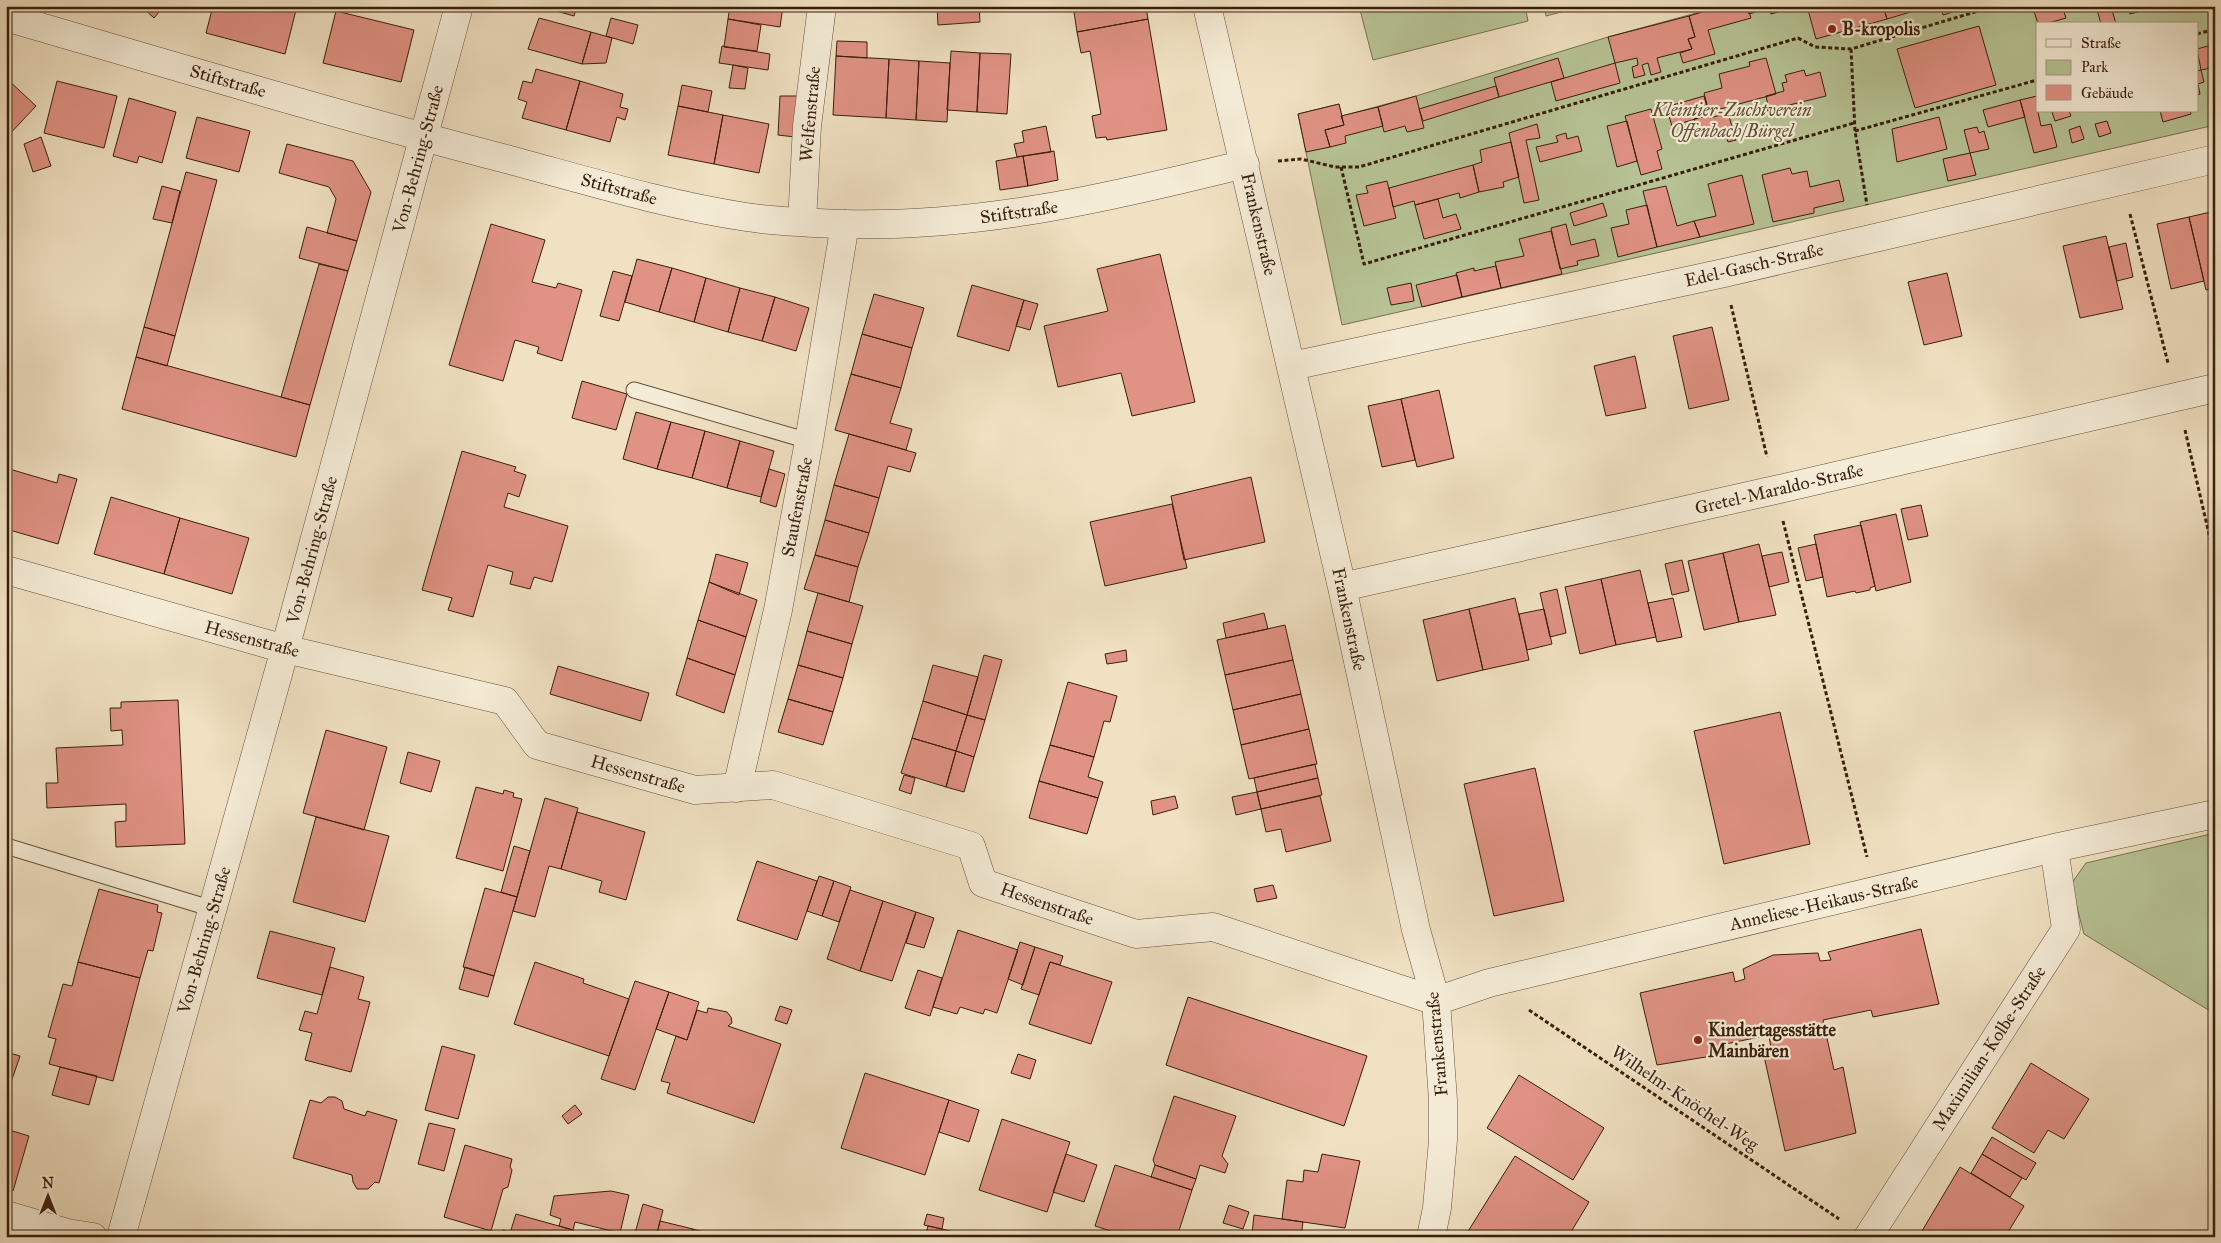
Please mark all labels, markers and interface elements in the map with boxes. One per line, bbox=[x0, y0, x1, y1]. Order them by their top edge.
place label: B-kropolis bbox=[1842, 18, 1920, 41]
legend bbox=[2036, 22, 2198, 112]
marker: B-kropolis bbox=[1826, 23, 1838, 35]
text: Straße bbox=[2081, 34, 2121, 52]
text: Park bbox=[2081, 58, 2108, 76]
street label: Stiftstraße bbox=[187, 60, 269, 102]
street label: Welfenstraße bbox=[795, 65, 825, 163]
street label: Von-Behring-Straße bbox=[387, 83, 449, 237]
text: Gebäude bbox=[2081, 84, 2134, 102]
park label: Kleintier-Zuchtverein Offenbach/Bürgel bbox=[1652, 99, 1812, 142]
street label: Stiftstraße bbox=[578, 168, 660, 210]
street label: Frankenstraße bbox=[1236, 170, 1282, 278]
street label: Stiftstraße bbox=[979, 196, 1059, 228]
street label: Edel-Gasch-Straße bbox=[1682, 238, 1826, 292]
street label: Staufenstraße bbox=[777, 455, 817, 559]
street label: Gretel-Maraldo-Straße bbox=[1693, 459, 1865, 519]
street label: Von-Behring-Straße bbox=[281, 474, 343, 628]
street label: Frankenstraße bbox=[1327, 565, 1371, 673]
street label: Hessenstraße bbox=[202, 616, 302, 662]
street label: Hessenstraße bbox=[588, 750, 688, 798]
street label: Von-Behring-Straße bbox=[172, 864, 236, 1017]
street label: Anneliese-Heikaus-Straße bbox=[1727, 871, 1921, 936]
street label: Hessenstraße bbox=[997, 878, 1097, 930]
street label: Maximilian-Kolbe-Straße bbox=[1928, 962, 2050, 1134]
street label: Frankenstraße bbox=[1421, 991, 1453, 1097]
place label: Kindertagesstätte Mainbären bbox=[1708, 1019, 1836, 1062]
marker: Kindertagesstätte Mainbären bbox=[1692, 1034, 1704, 1046]
street label: Wilhelm-Knöchel-Weg bbox=[1607, 1041, 1763, 1157]
north arrow bbox=[22, 1170, 72, 1220]
text: N bbox=[42, 1175, 54, 1192]

